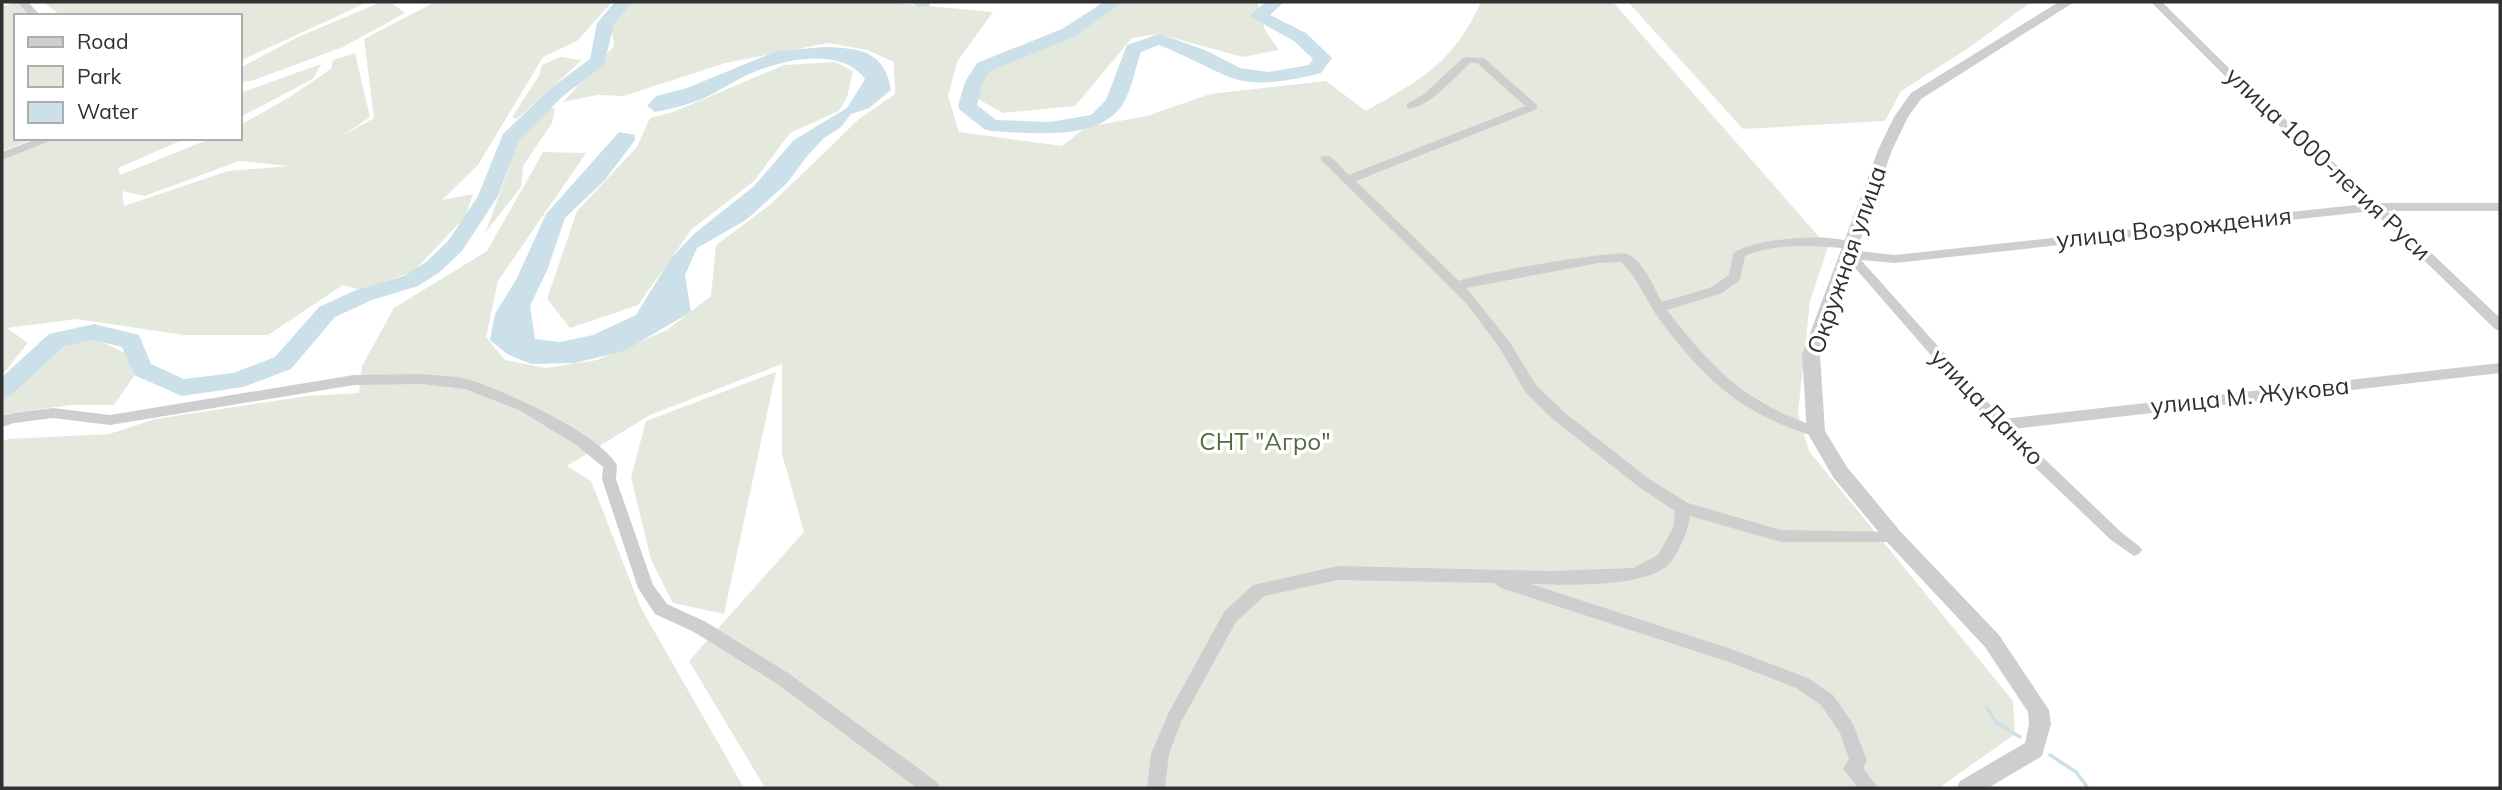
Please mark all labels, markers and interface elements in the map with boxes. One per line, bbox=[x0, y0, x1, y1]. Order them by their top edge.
legend bbox=[14, 14, 242, 140]
text: Road bbox=[77, 28, 128, 54]
street label: улица 1000-летия Руси bbox=[2220, 60, 2438, 266]
text: Park bbox=[77, 63, 121, 89]
text: Water bbox=[77, 98, 138, 124]
street label: Окружная улица bbox=[1800, 162, 1892, 358]
street label: улица Возрождения bbox=[2055, 200, 2293, 254]
street label: улица Данко bbox=[1924, 341, 2051, 471]
street label: улица М. Жукова bbox=[2149, 370, 2351, 420]
park label: СНТ "Агро" bbox=[1199, 426, 1331, 456]

